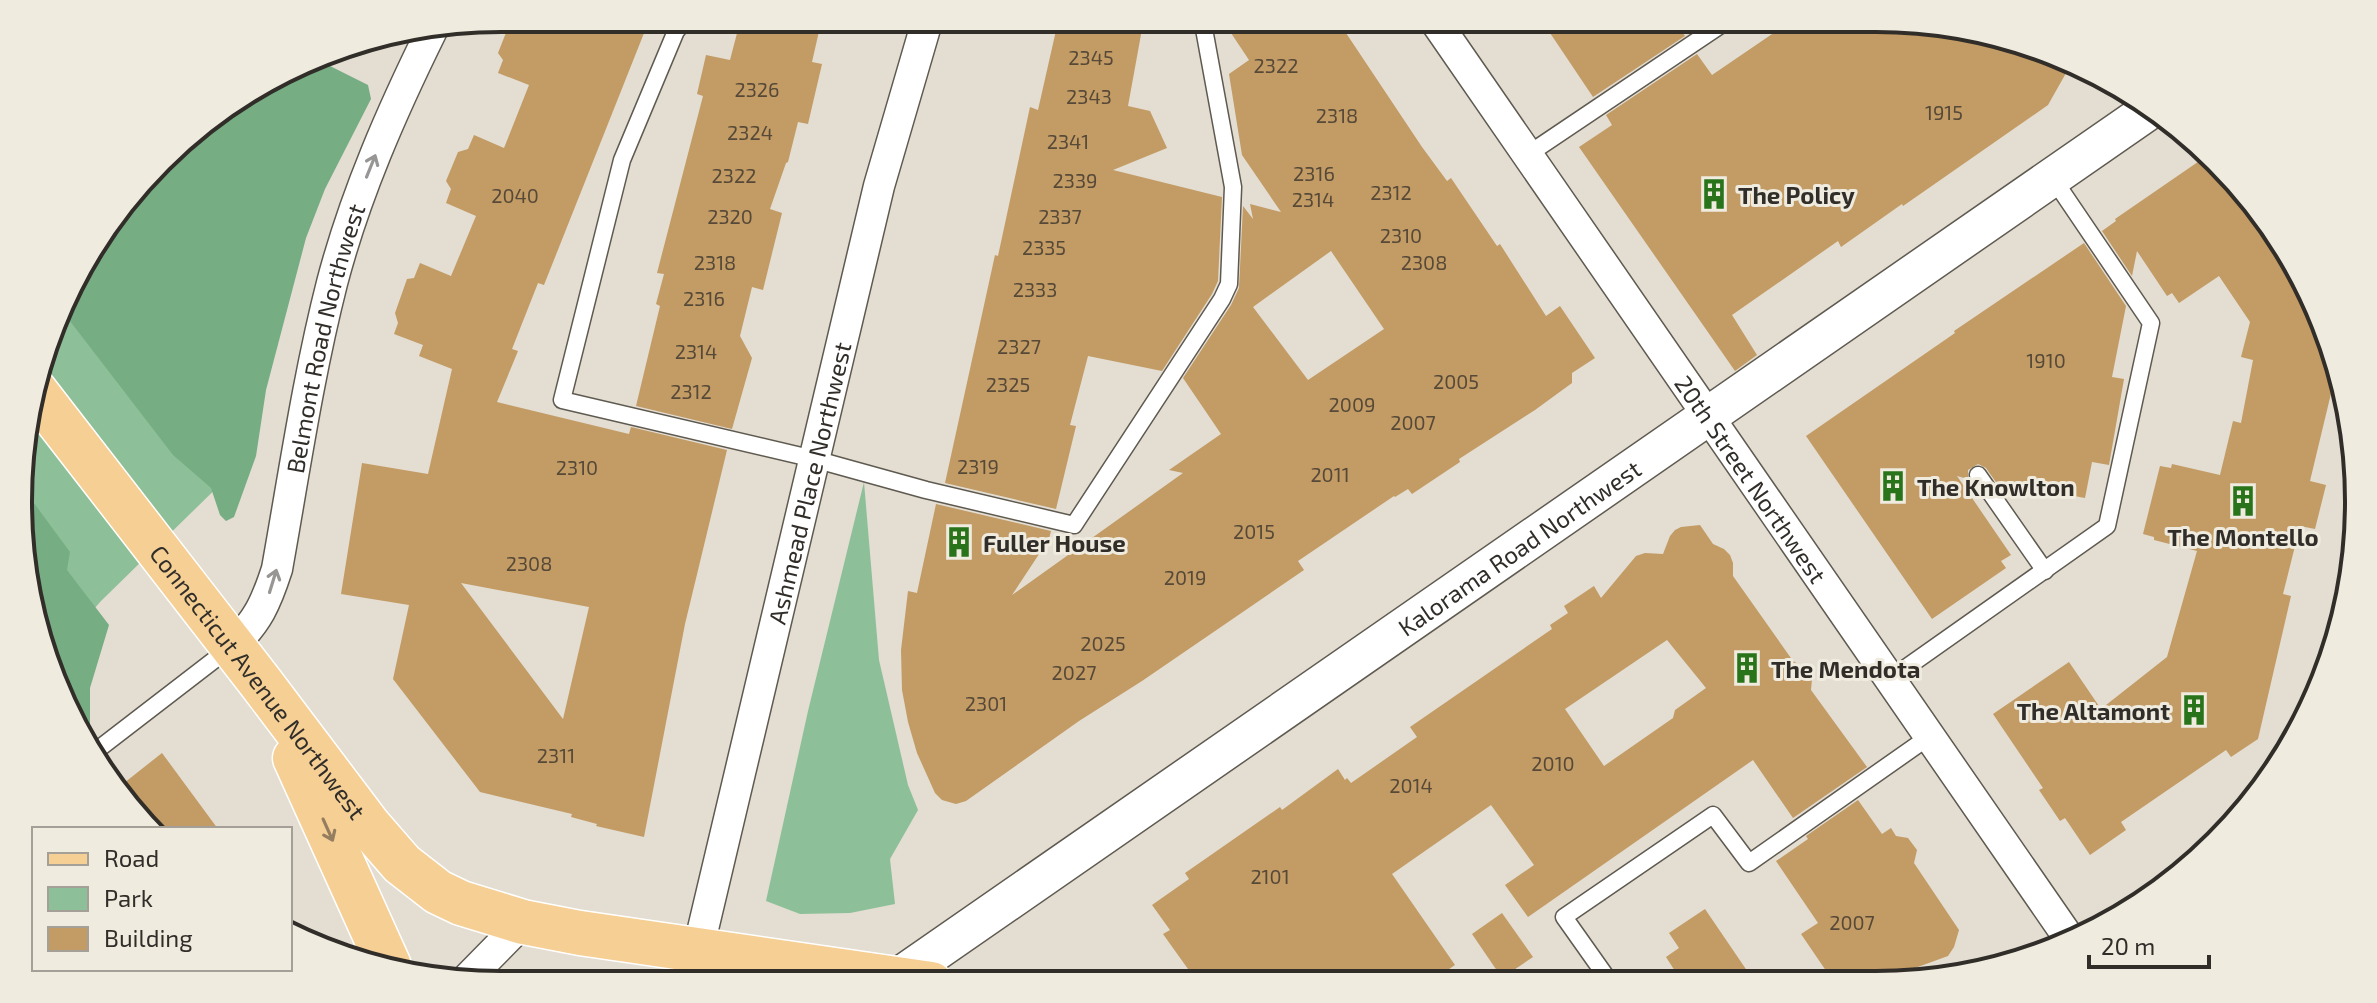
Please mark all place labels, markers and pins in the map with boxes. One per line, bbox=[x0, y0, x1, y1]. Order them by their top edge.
building icon: The Policy bbox=[1697, 177, 1731, 211]
place label: The Policy bbox=[1738, 180, 1855, 209]
building icon: The Knowlton bbox=[1876, 469, 1910, 503]
place label: The Knowlton bbox=[1917, 472, 2075, 501]
building icon: The Montello bbox=[2226, 484, 2260, 518]
place label: The Montello bbox=[2167, 522, 2319, 551]
building icon: Fuller House bbox=[942, 525, 976, 559]
place label: Fuller House bbox=[983, 528, 1126, 557]
building icon: The Mendota bbox=[1730, 651, 1764, 685]
place label: The Mendota bbox=[1771, 654, 1920, 683]
building icon: The Altamont bbox=[2177, 693, 2211, 727]
place label: The Altamont bbox=[2017, 696, 2170, 725]

